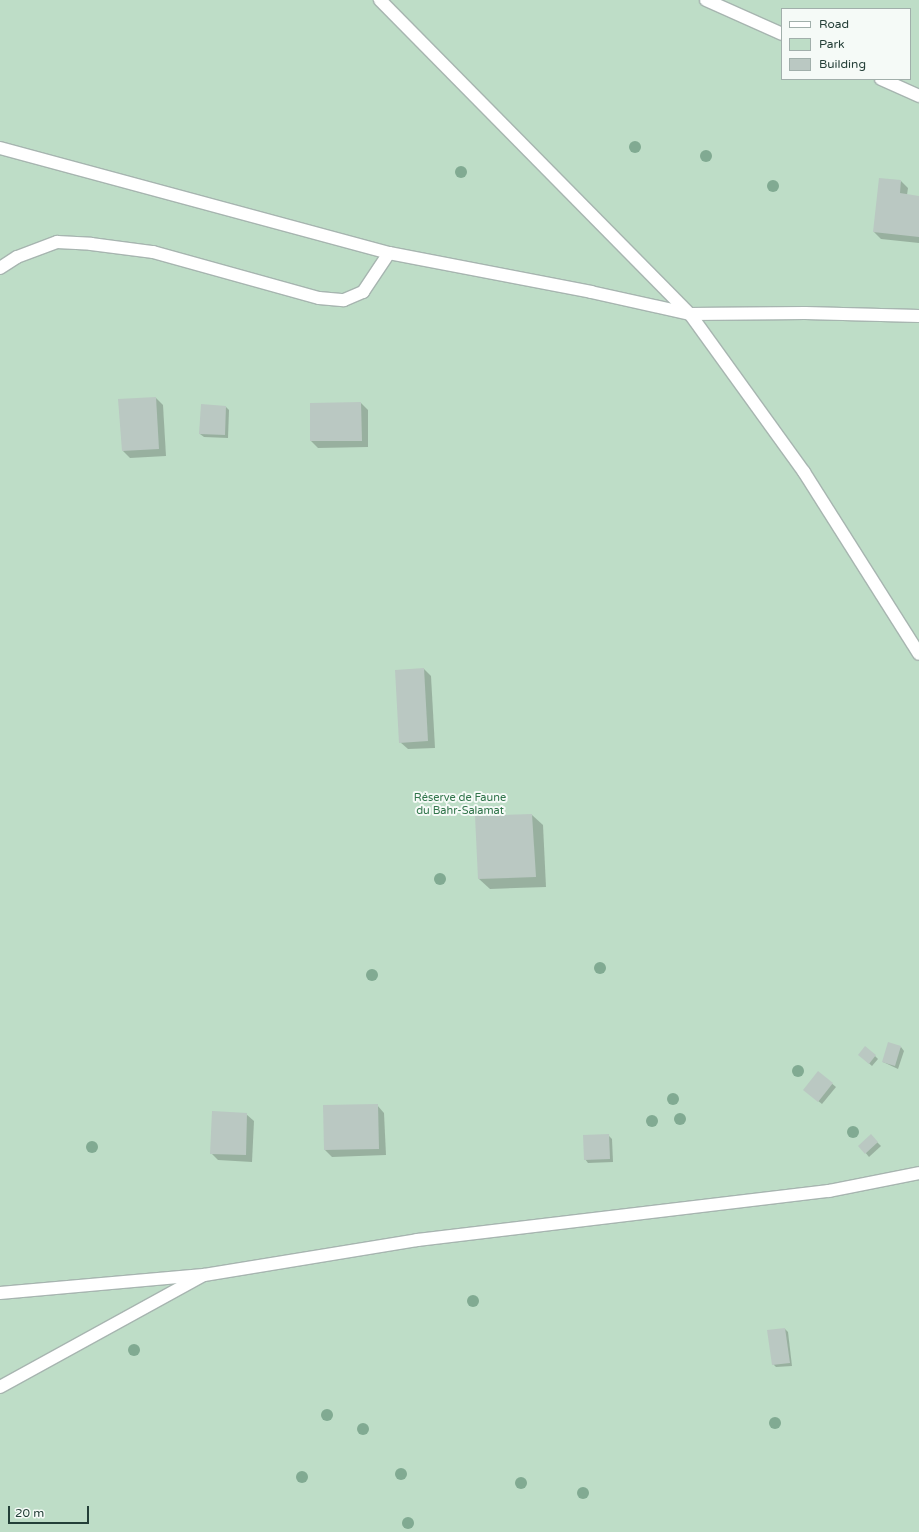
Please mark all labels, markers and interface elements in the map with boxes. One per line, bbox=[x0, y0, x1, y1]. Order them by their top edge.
legend bbox=[781, 8, 911, 80]
text: Road bbox=[819, 17, 849, 31]
text: Park bbox=[819, 37, 845, 51]
text: Building bbox=[819, 57, 866, 71]
park label: Réserve de Faune du Bahr-Salamat bbox=[414, 792, 506, 818]
scale bar bbox=[10, 1498, 91, 1524]
text: 20 m bbox=[15, 1506, 44, 1520]

